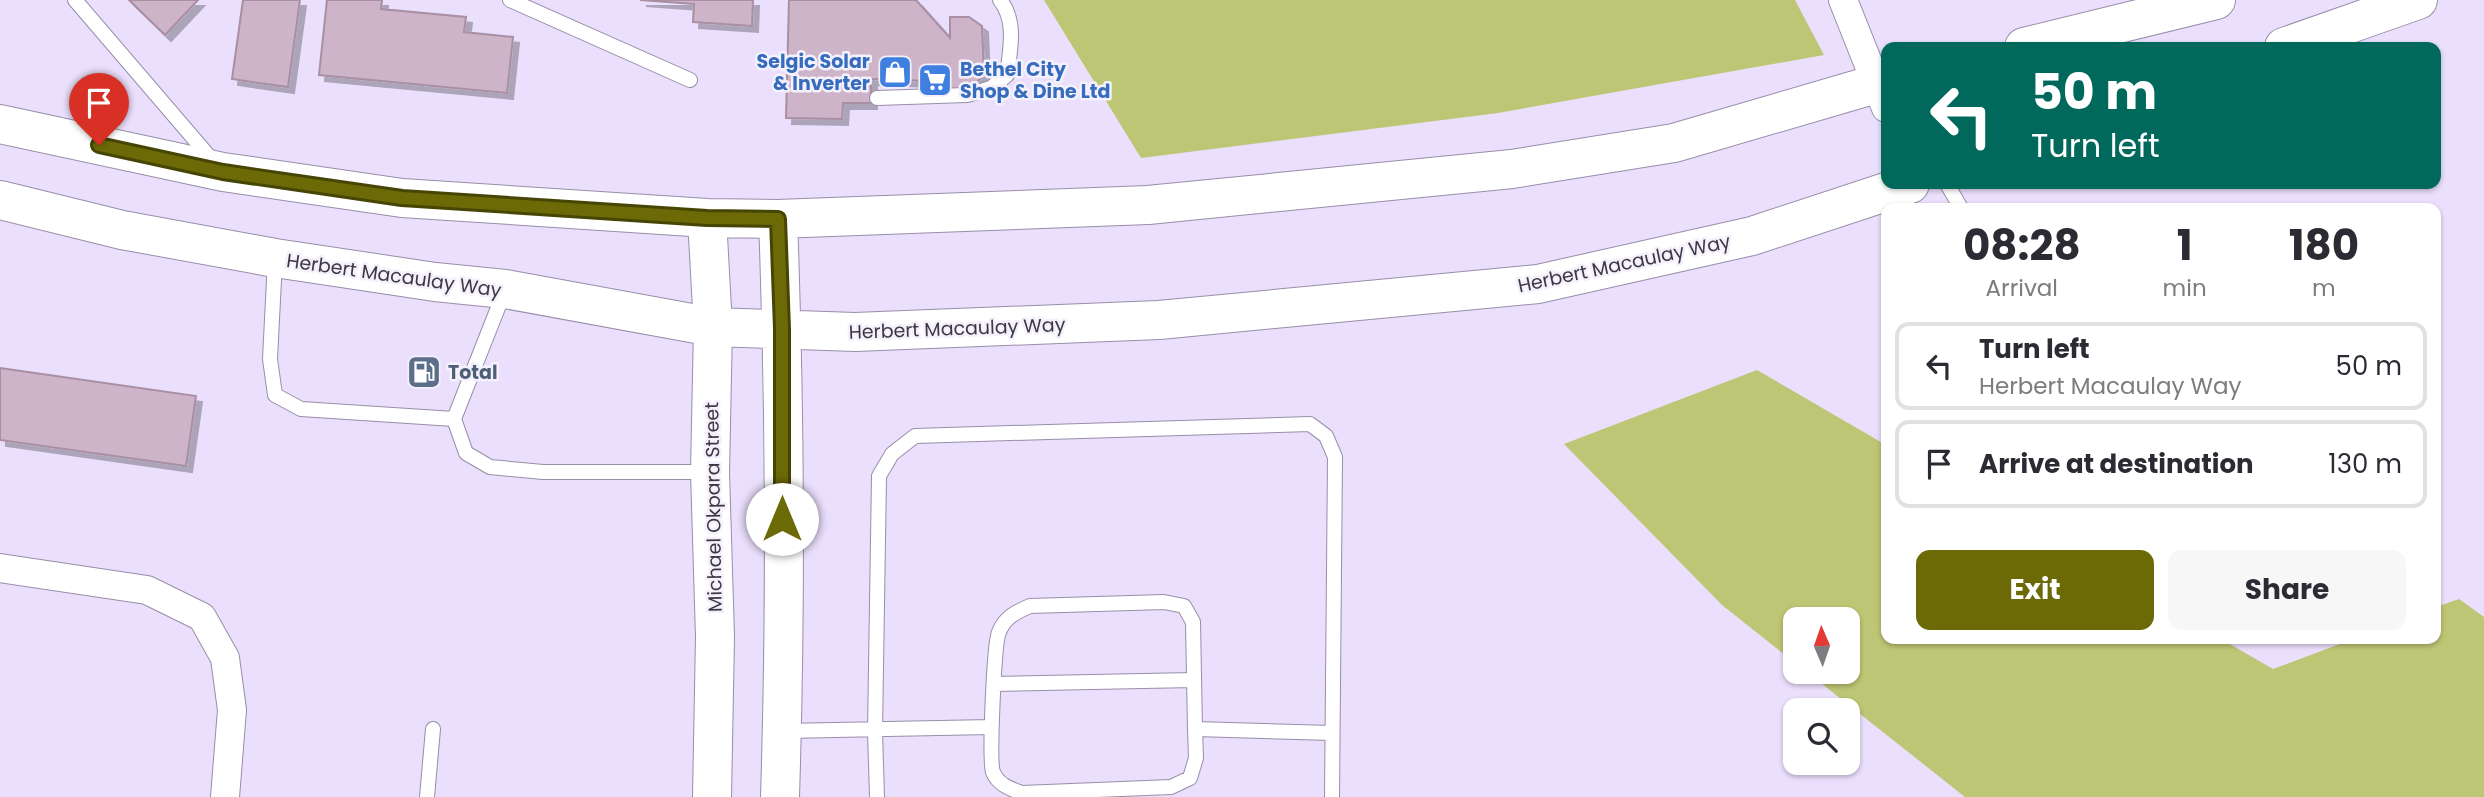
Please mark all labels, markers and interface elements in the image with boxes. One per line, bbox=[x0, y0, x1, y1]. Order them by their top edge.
place label: Selgic Solar & Inverter bbox=[757, 48, 870, 97]
shop icon: Selgic Solar & Inverter bbox=[876, 53, 914, 91]
place label: Bethel City Shop & Dine Ltd bbox=[960, 56, 1110, 105]
text: 50 m bbox=[2031, 58, 2157, 126]
supermarket icon: Bethel City Shop & Dine Ltd bbox=[916, 61, 954, 99]
icon: left bbox=[1916, 70, 2007, 161]
pin bbox=[69, 73, 129, 145]
icon: arrive bbox=[80, 84, 118, 122]
text: Turn left bbox=[2031, 123, 2160, 168]
text: 08:28 bbox=[1963, 216, 2081, 275]
text: 1 bbox=[2177, 216, 2193, 275]
text: 180 bbox=[2289, 216, 2359, 275]
street label: Herbert Macaulay Way bbox=[1515, 228, 1733, 299]
street label: Herbert Macaulay Way bbox=[285, 247, 503, 304]
text: Arrival bbox=[1986, 272, 2058, 304]
text: min bbox=[2163, 272, 2207, 304]
text: m bbox=[2312, 272, 2336, 304]
street label: Herbert Macaulay Way bbox=[848, 311, 1066, 346]
text: Turn left bbox=[1979, 331, 2090, 367]
icon: left bbox=[1920, 347, 1958, 385]
text: 50 m bbox=[2336, 348, 2402, 384]
fuel station icon: Total bbox=[405, 353, 443, 391]
place label: Total bbox=[448, 359, 498, 386]
text: Herbert Macaulay Way bbox=[1979, 370, 2241, 402]
street label: Michael Okpara Street bbox=[698, 402, 729, 612]
icon: arrive bbox=[1920, 445, 1958, 483]
text: Arrive at destination bbox=[1979, 446, 2254, 482]
text: 130 m bbox=[2328, 446, 2402, 482]
position arrow bbox=[745, 482, 819, 556]
button: Exit bbox=[1916, 550, 2154, 630]
button: Share bbox=[2168, 550, 2406, 630]
north arrow bbox=[1783, 607, 1860, 684]
map controls bbox=[1783, 607, 1860, 775]
button: search bbox=[1783, 698, 1860, 775]

